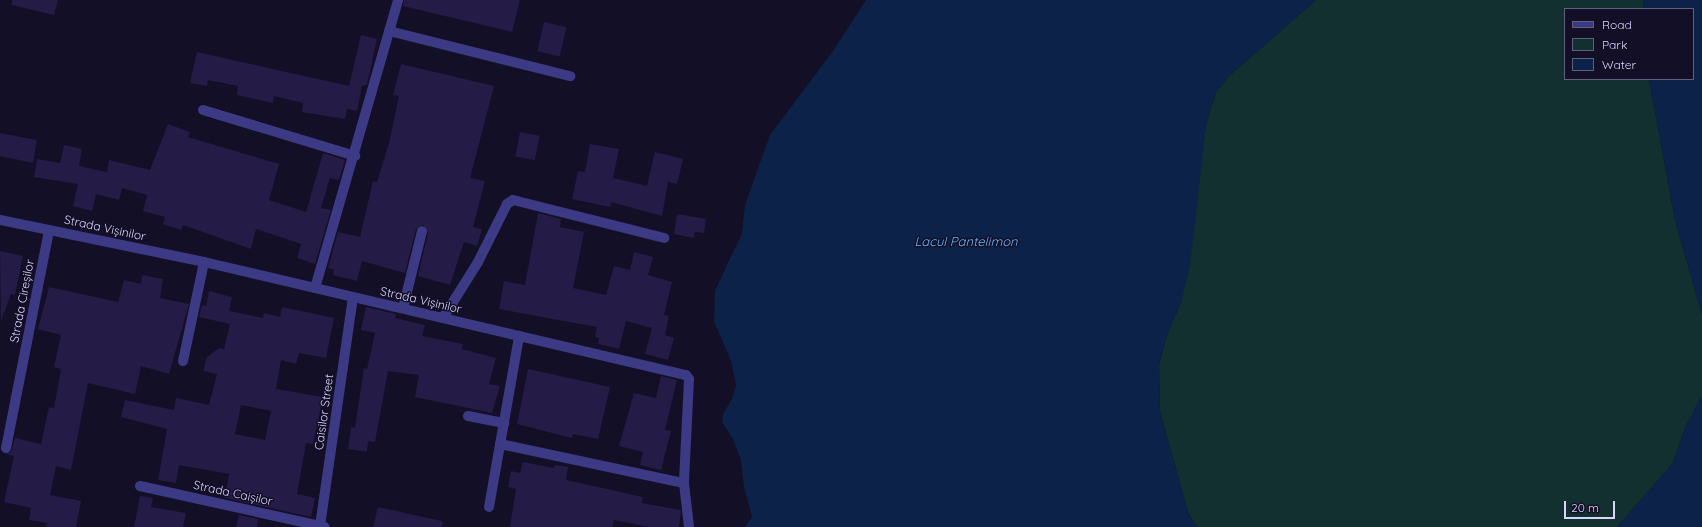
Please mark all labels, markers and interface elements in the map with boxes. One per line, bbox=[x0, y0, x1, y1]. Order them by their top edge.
legend bbox=[1564, 8, 1694, 80]
text: Road bbox=[1602, 17, 1632, 32]
text: Park bbox=[1602, 37, 1627, 52]
text: Water bbox=[1602, 57, 1636, 72]
street label: Strada Vișinilor bbox=[63, 212, 147, 244]
water label: Lacul Pantelimon bbox=[914, 233, 1018, 249]
street label: Strada Cireșilor bbox=[7, 258, 37, 344]
street label: Strada Vișinilor bbox=[379, 284, 463, 316]
street label: Caisilor Street bbox=[312, 373, 336, 451]
street label: Strada Caișilor bbox=[192, 478, 274, 508]
scale bar bbox=[1566, 493, 1617, 519]
text: 20 m bbox=[1571, 500, 1599, 515]

